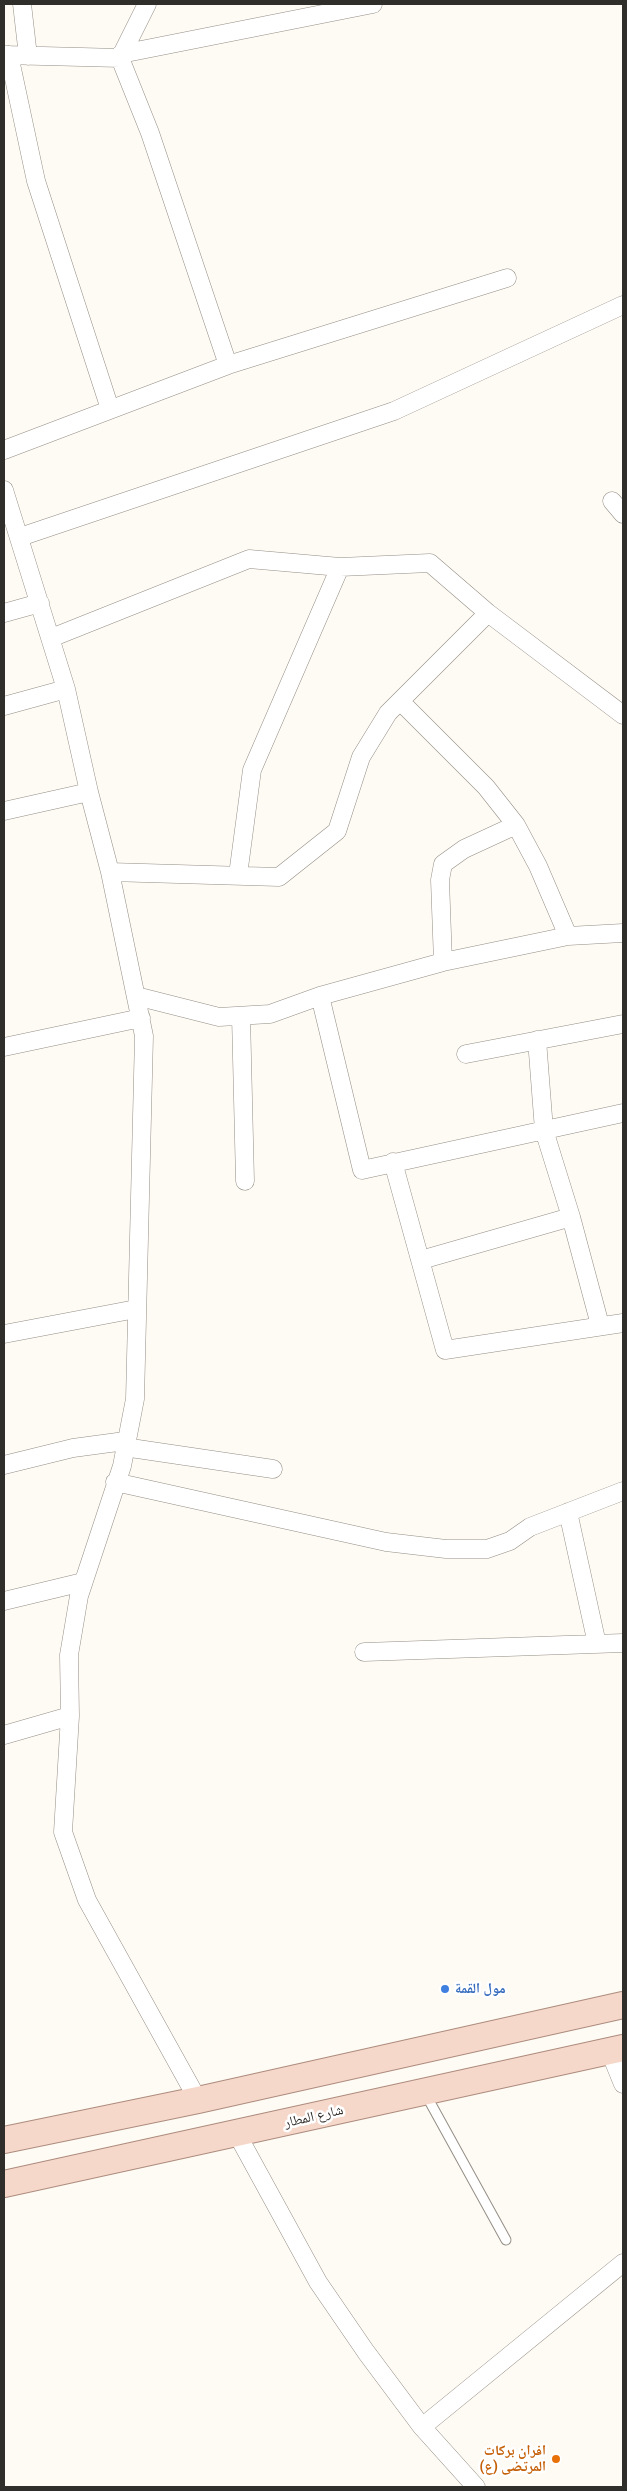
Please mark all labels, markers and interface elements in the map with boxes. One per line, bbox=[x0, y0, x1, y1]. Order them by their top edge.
place label: مول القمة bbox=[455, 1981, 506, 1997]
marker: مول القمة bbox=[439, 1983, 451, 1995]
street label: شارع المطار bbox=[283, 2102, 345, 2132]
place label: افران بركات المرتضى (ع) bbox=[480, 2443, 546, 2476]
marker: افران بركات المرتضى (ع) bbox=[550, 2453, 562, 2465]

